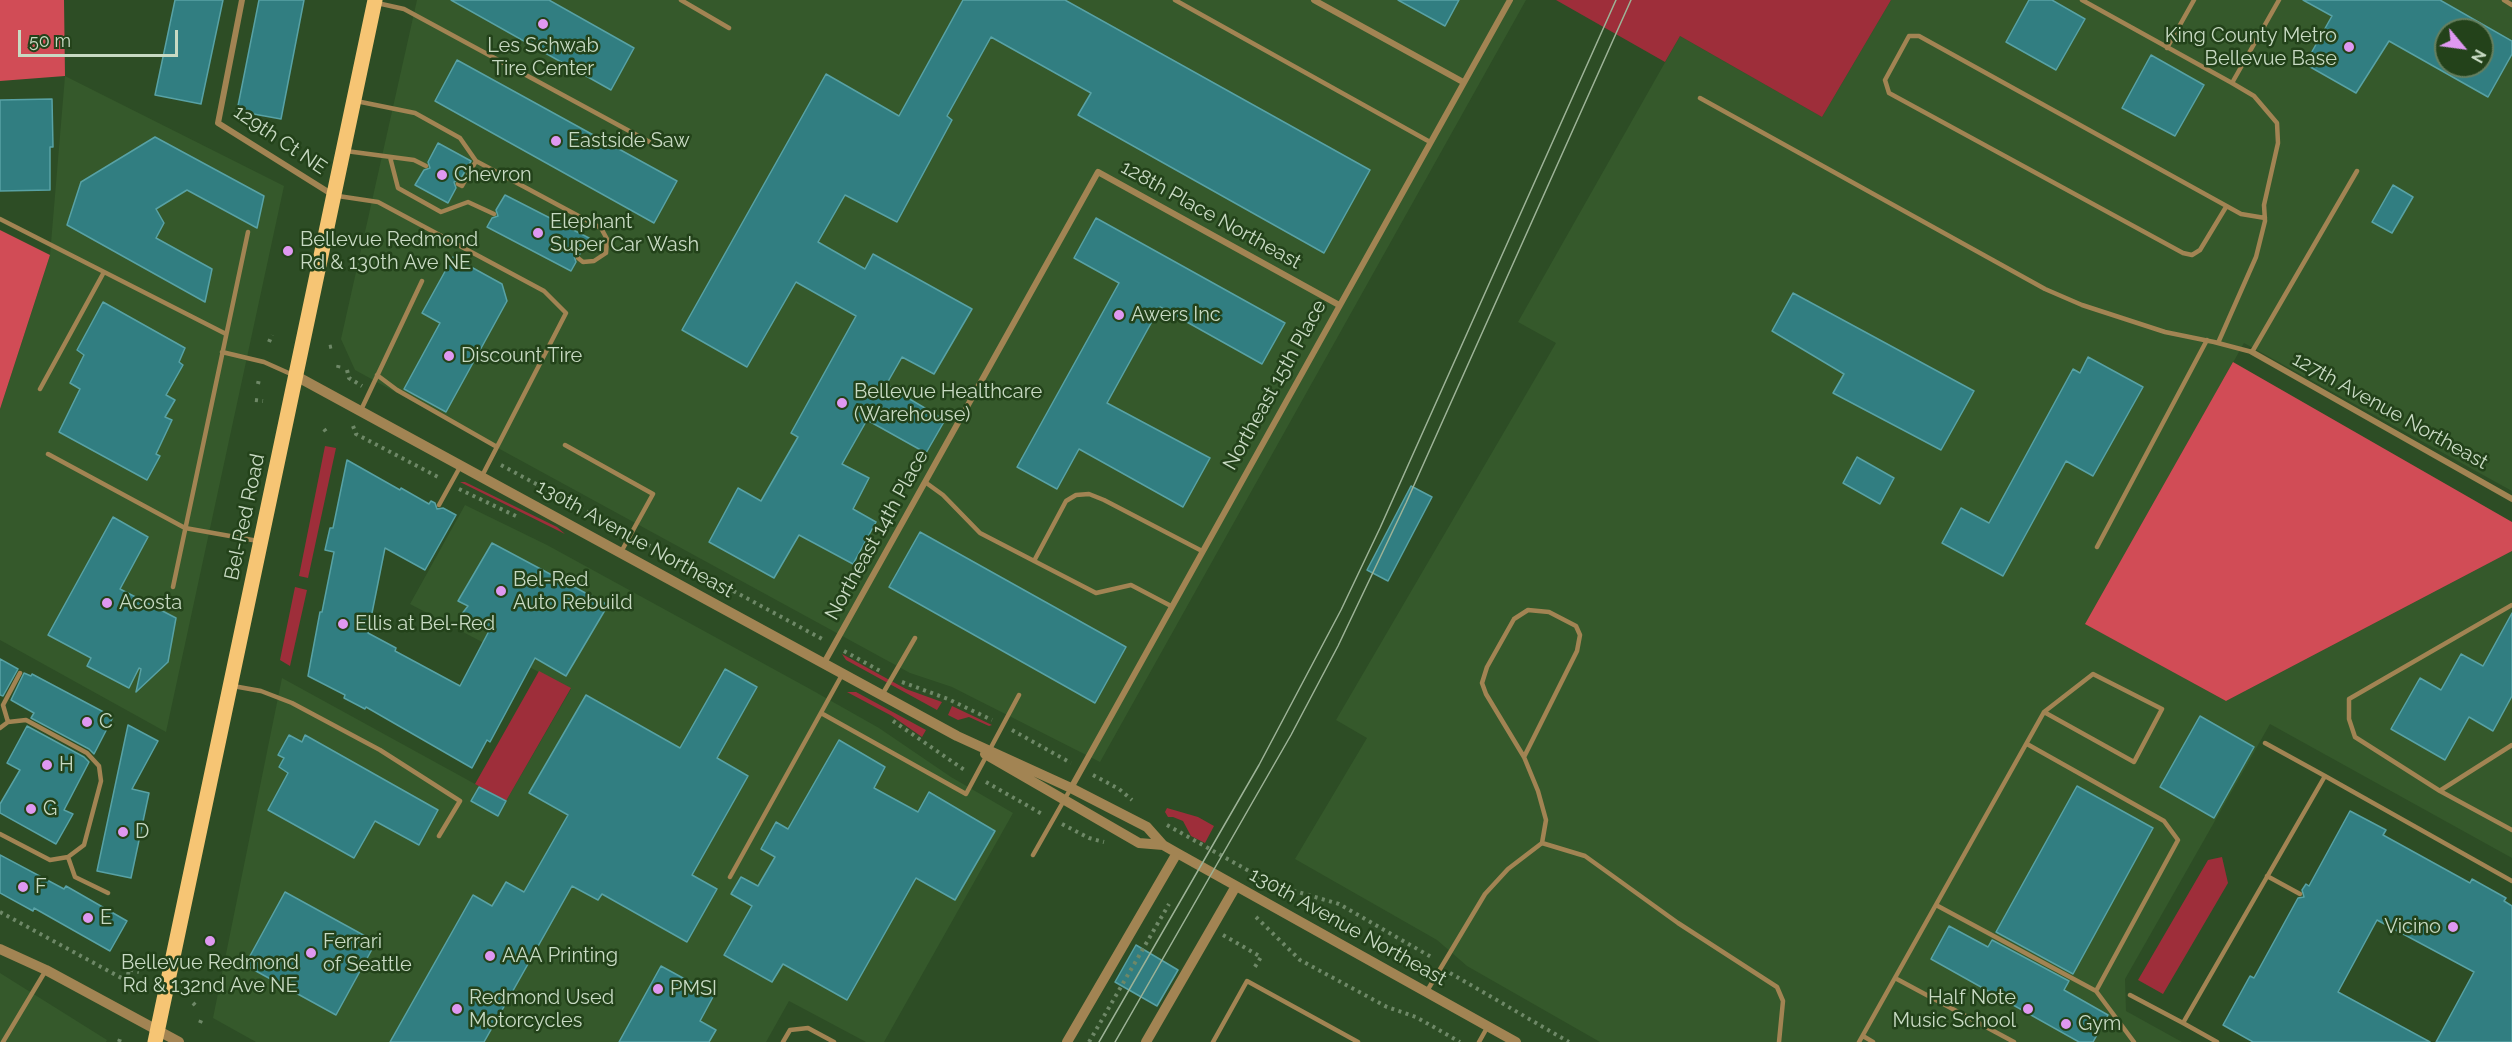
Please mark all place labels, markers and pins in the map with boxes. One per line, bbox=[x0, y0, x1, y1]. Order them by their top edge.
marker: Les Schwab Tire Center bbox=[536, 17, 550, 31]
place label: King County Metro Bellevue Base bbox=[2165, 24, 2337, 71]
place label: Les Schwab Tire Center bbox=[487, 34, 599, 81]
marker: King County Metro Bellevue Base bbox=[2342, 40, 2356, 54]
place label: Eastside Saw bbox=[568, 129, 690, 153]
marker: Eastside Saw bbox=[549, 134, 563, 148]
place label: Chevron bbox=[454, 163, 532, 187]
marker: Chevron bbox=[435, 168, 449, 182]
place label: Elephant Super Car Wash bbox=[550, 210, 699, 257]
marker: Elephant Super Car Wash bbox=[531, 226, 545, 240]
place label: Bellevue Redmond Rd & 130th Ave NE bbox=[300, 228, 478, 275]
marker: Bellevue Redmond Rd & 130th Ave NE bbox=[281, 244, 295, 258]
place label: Awers Inc bbox=[1131, 303, 1221, 327]
marker: Awers Inc bbox=[1112, 308, 1126, 322]
place label: Discount Tire bbox=[461, 344, 582, 368]
marker: Discount Tire bbox=[442, 349, 456, 363]
place label: Bellevue Healthcare (Warehouse) bbox=[854, 380, 1042, 427]
marker: Bellevue Healthcare (Warehouse) bbox=[835, 396, 849, 410]
place label: Bel-Red Auto Rebuild bbox=[513, 568, 633, 615]
marker: Bel-Red Auto Rebuild bbox=[494, 584, 508, 598]
place label: Acosta bbox=[119, 591, 182, 615]
marker: Acosta bbox=[100, 596, 114, 610]
place label: Ellis at Bel-Red bbox=[355, 612, 495, 636]
marker: Ellis at Bel-Red bbox=[336, 617, 350, 631]
place label: C bbox=[99, 710, 113, 734]
marker: C bbox=[80, 715, 94, 729]
place label: H bbox=[59, 753, 74, 777]
marker: H bbox=[40, 758, 54, 772]
place label: G bbox=[43, 797, 57, 821]
marker: G bbox=[24, 802, 38, 816]
place label: D bbox=[135, 820, 149, 844]
marker: D bbox=[116, 825, 130, 839]
place label: F bbox=[35, 875, 47, 899]
marker: F bbox=[16, 880, 30, 894]
place label: E bbox=[100, 906, 112, 930]
marker: E bbox=[81, 911, 95, 925]
place label: Vicino bbox=[2384, 915, 2441, 939]
marker: Vicino bbox=[2446, 920, 2460, 934]
place label: Ferrari of Seattle bbox=[323, 930, 412, 977]
marker: Bellevue Redmond Rd & 132nd Ave NE bbox=[203, 934, 217, 948]
place label: AAA Printing bbox=[502, 944, 618, 968]
marker: Ferrari of Seattle bbox=[304, 946, 318, 960]
marker: AAA Printing bbox=[483, 949, 497, 963]
place label: Bellevue Redmond Rd & 132nd Ave NE bbox=[121, 951, 299, 998]
place label: PMSI bbox=[670, 977, 717, 1001]
marker: PMSI bbox=[651, 982, 665, 996]
place label: Redmond Used Motorcycles bbox=[469, 986, 614, 1033]
place label: Half Note Music School bbox=[1892, 986, 2016, 1033]
marker: Redmond Used Motorcycles bbox=[450, 1002, 464, 1016]
marker: Half Note Music School bbox=[2021, 1002, 2035, 1016]
place label: Gym bbox=[2078, 1012, 2121, 1036]
marker: Gym bbox=[2059, 1017, 2073, 1031]

